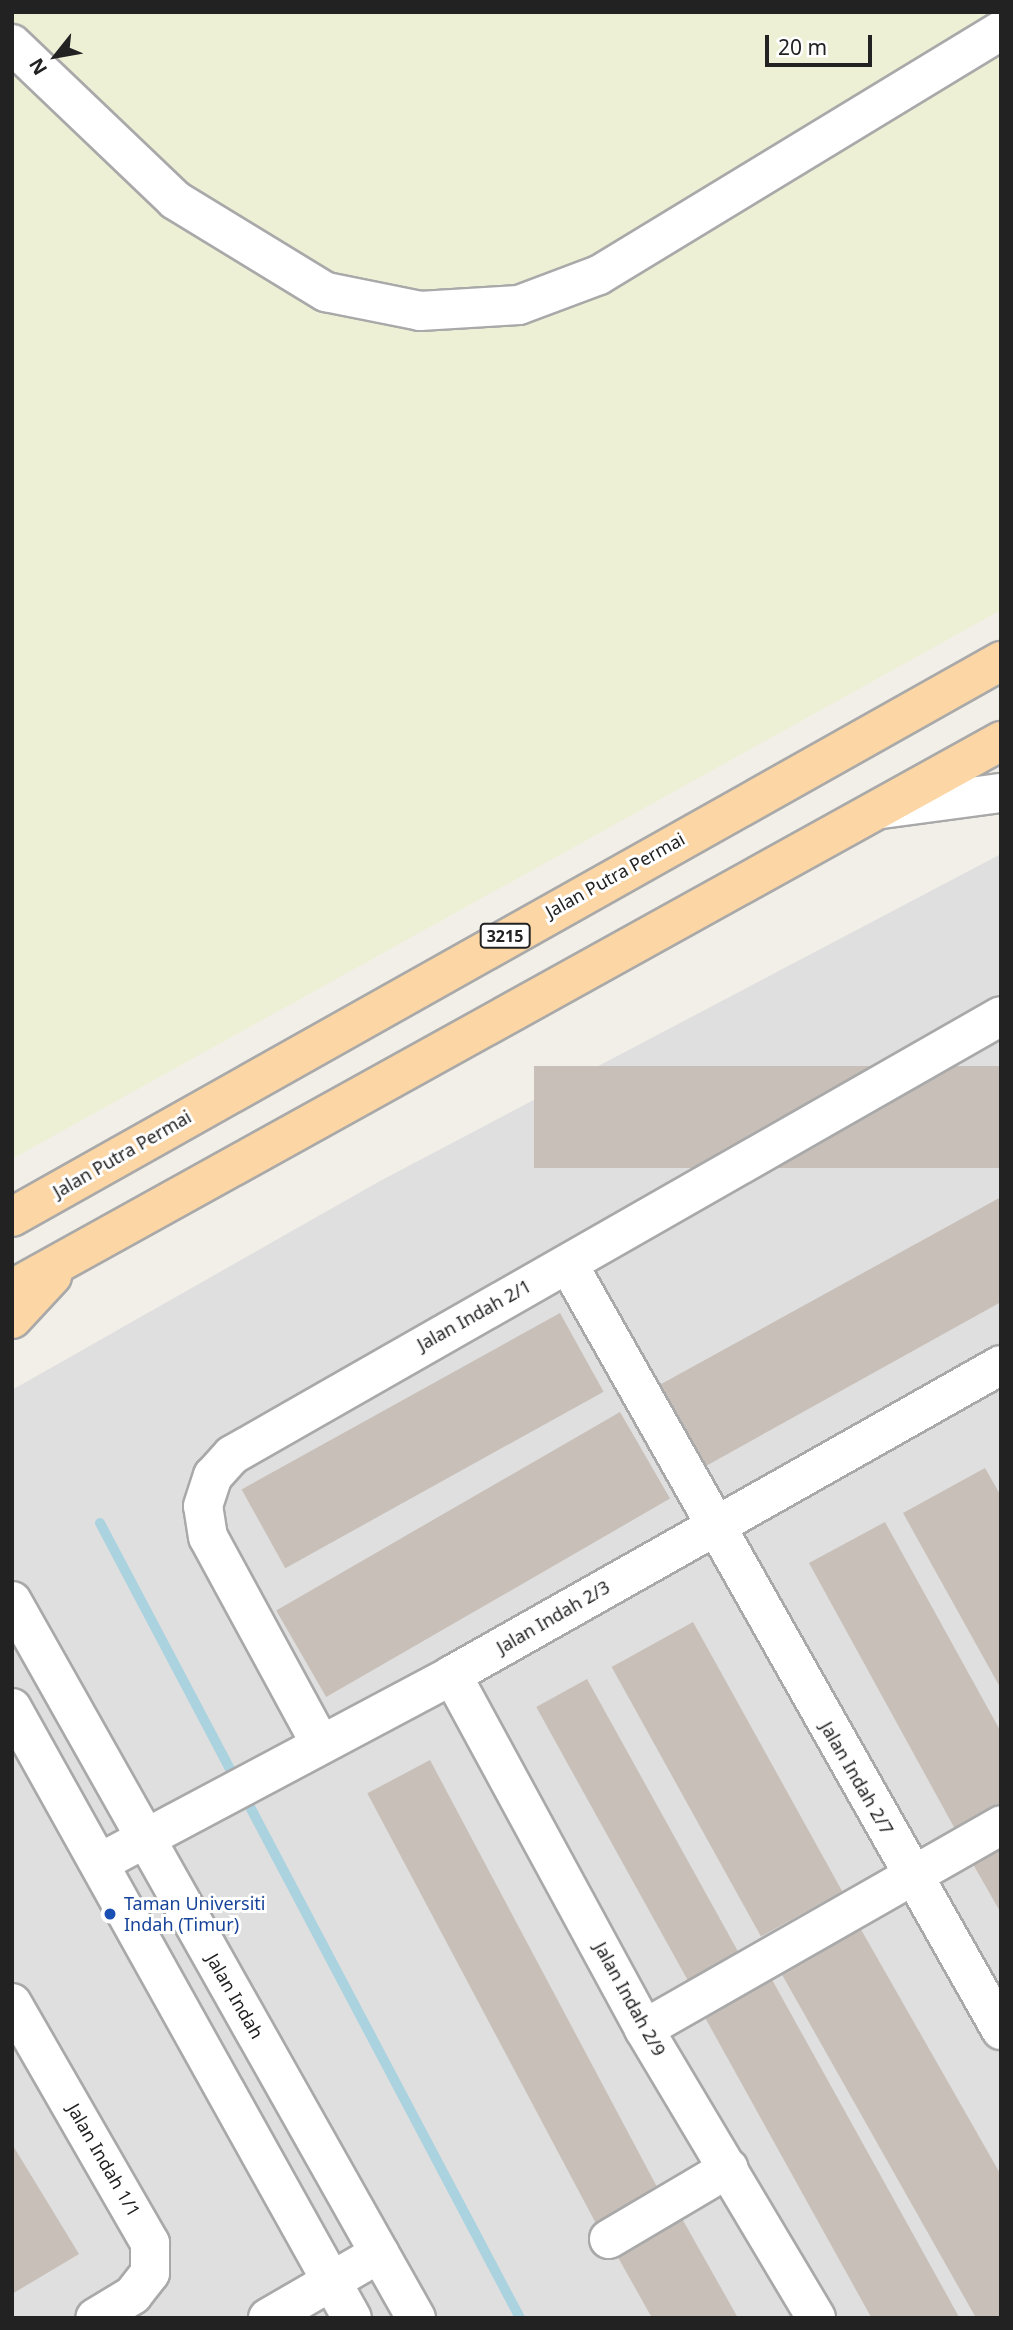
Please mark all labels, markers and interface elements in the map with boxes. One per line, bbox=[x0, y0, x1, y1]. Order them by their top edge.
north arrow bbox=[21, 21, 91, 91]
scale bar bbox=[768, 21, 875, 65]
text: 20 m bbox=[778, 33, 827, 61]
text: N bbox=[23, 54, 53, 80]
street label: Jalan Putra Permai bbox=[542, 828, 688, 922]
road number: 3215 bbox=[479, 924, 531, 948]
street label: Jalan Putra Permai bbox=[49, 1106, 195, 1202]
street label: Jalan Indah 2/1 bbox=[413, 1275, 535, 1355]
street label: Jalan Indah 2/3 bbox=[493, 1576, 613, 1658]
street label: Jalan Indah 2/7 bbox=[816, 1718, 898, 1838]
place label: Taman Universiti Indah (Timur) bbox=[124, 1893, 265, 1936]
marker: Taman Universiti Indah (Timur) bbox=[102, 1906, 118, 1922]
street label: Jalan Indah 2/9 bbox=[590, 1938, 670, 2060]
street label: Jalan Indah bbox=[202, 1949, 268, 2043]
street label: Jalan Indah 1/1 bbox=[63, 2100, 145, 2220]

